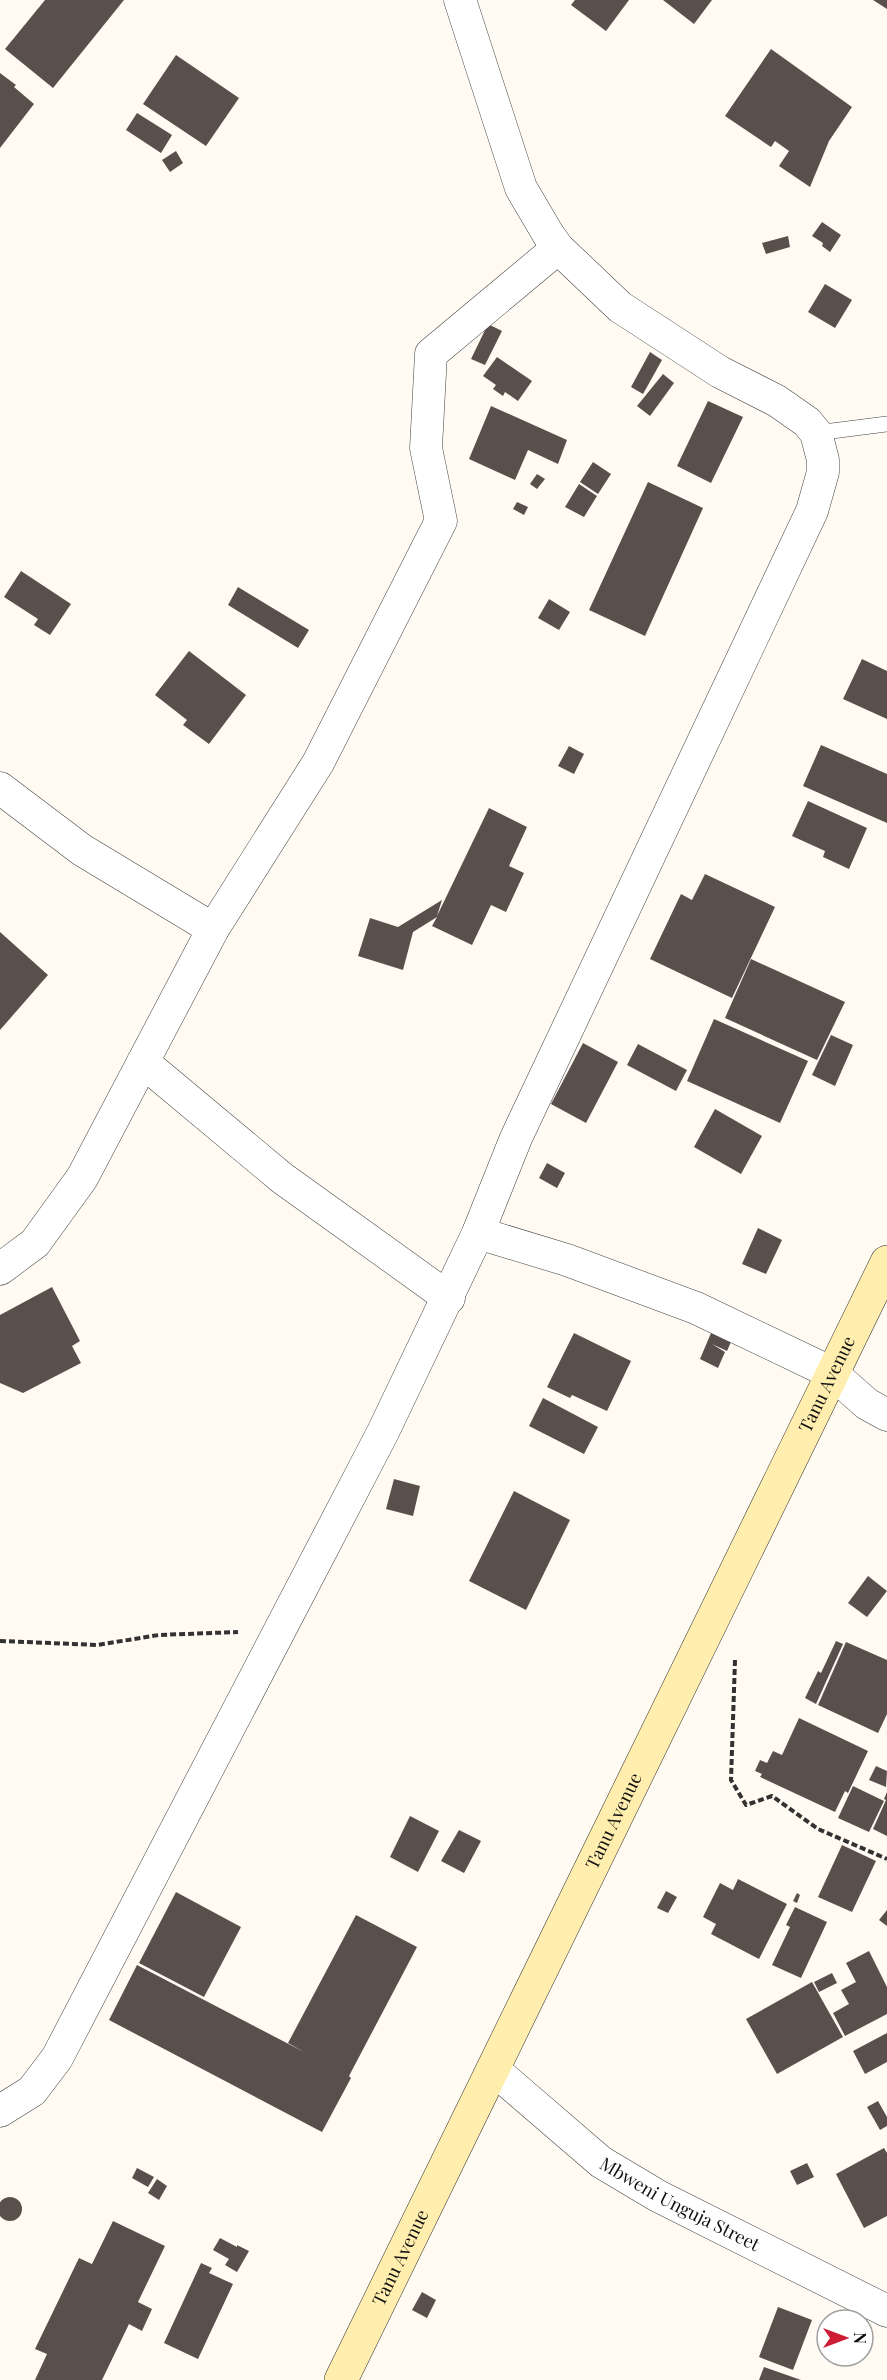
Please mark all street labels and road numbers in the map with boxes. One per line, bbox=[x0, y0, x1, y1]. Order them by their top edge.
street label: Tanu Avenue bbox=[793, 1332, 860, 1436]
street label: Tanu Avenue bbox=[579, 1768, 647, 1873]
street label: Mbweni Unguja Street bbox=[596, 2151, 765, 2256]
street label: Tanu Avenue bbox=[366, 2205, 433, 2310]

